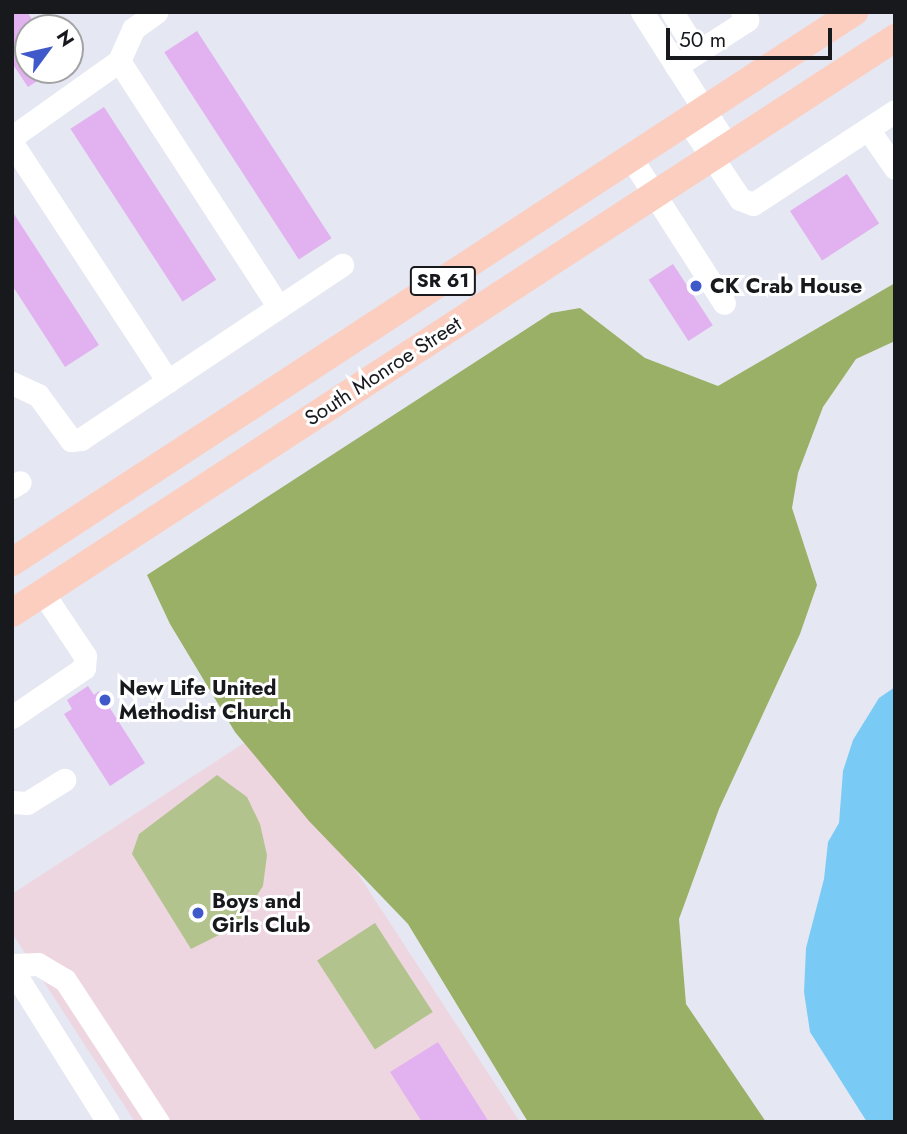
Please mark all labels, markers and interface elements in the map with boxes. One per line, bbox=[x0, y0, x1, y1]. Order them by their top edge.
north arrow bbox=[14, 14, 84, 84]
scale bar bbox=[669, 14, 835, 58]
text: N bbox=[50, 25, 81, 52]
text: 50 m bbox=[679, 25, 726, 55]
road number: SR 61 bbox=[410, 266, 476, 296]
place label: CK Crab House bbox=[710, 273, 862, 299]
marker: CK Crab House bbox=[688, 278, 704, 294]
street label: South Monroe Street bbox=[300, 311, 466, 431]
place label: New Life United Methodist Church bbox=[119, 675, 291, 725]
marker: New Life United Methodist Church bbox=[97, 692, 113, 708]
place label: Boys and Girls Club bbox=[212, 888, 310, 938]
marker: Boys and Girls Club bbox=[190, 905, 206, 921]

